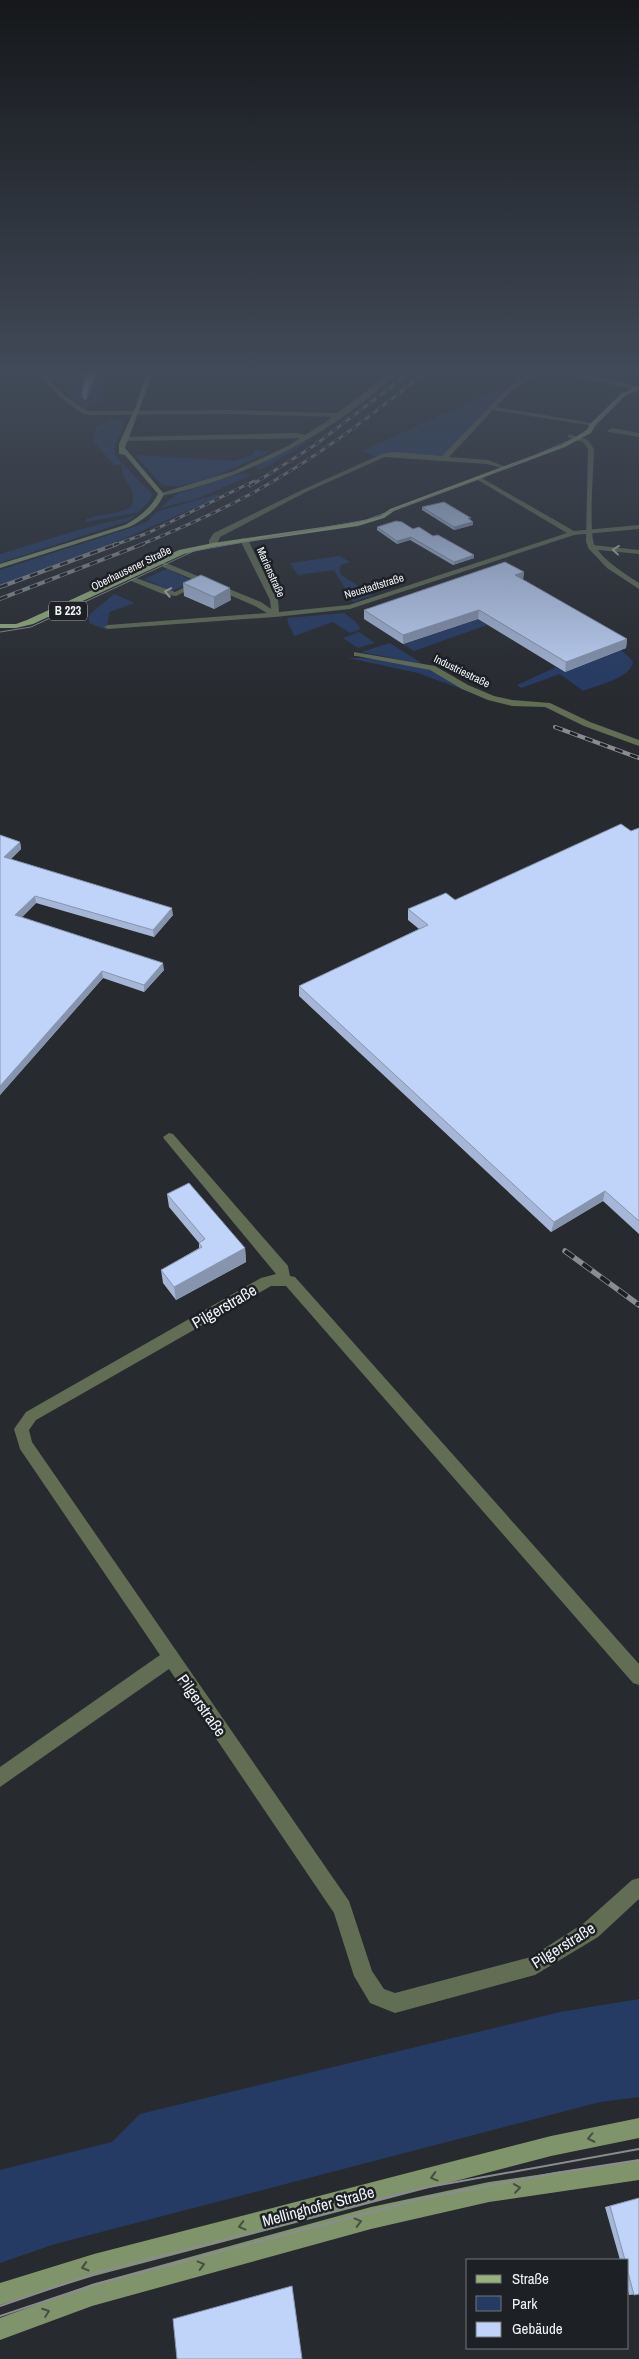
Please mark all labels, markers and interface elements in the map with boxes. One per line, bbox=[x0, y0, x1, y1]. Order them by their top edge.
street label: Oberhausener Straße bbox=[89, 543, 173, 593]
street label: Marienstraße bbox=[254, 545, 288, 599]
one-way arrow bbox=[611, 545, 619, 556]
street label: Neustadtstraße bbox=[342, 570, 406, 602]
one-way arrow bbox=[164, 587, 173, 597]
road number: B 223 bbox=[49, 602, 87, 620]
street label: Industriestraße bbox=[432, 651, 492, 691]
street label: Pilgerstraße bbox=[188, 1279, 260, 1333]
street label: Pilgerstraße bbox=[172, 1669, 232, 1741]
street label: Pilgerstraße bbox=[527, 1917, 599, 1973]
one-way arrow bbox=[587, 2132, 596, 2142]
one-way arrow bbox=[430, 2171, 438, 2181]
street label: Mellinghofer Straße bbox=[260, 2180, 376, 2232]
one-way arrow bbox=[512, 2184, 521, 2194]
one-way arrow bbox=[353, 2217, 362, 2228]
one-way arrow bbox=[238, 2220, 247, 2231]
legend bbox=[466, 2259, 629, 2349]
one-way arrow bbox=[197, 2260, 206, 2271]
one-way arrow bbox=[82, 2262, 90, 2272]
text: Straße bbox=[512, 2268, 549, 2289]
text: Park bbox=[512, 2293, 538, 2314]
one-way arrow bbox=[41, 2308, 49, 2318]
text: Gebäude bbox=[512, 2318, 563, 2339]

